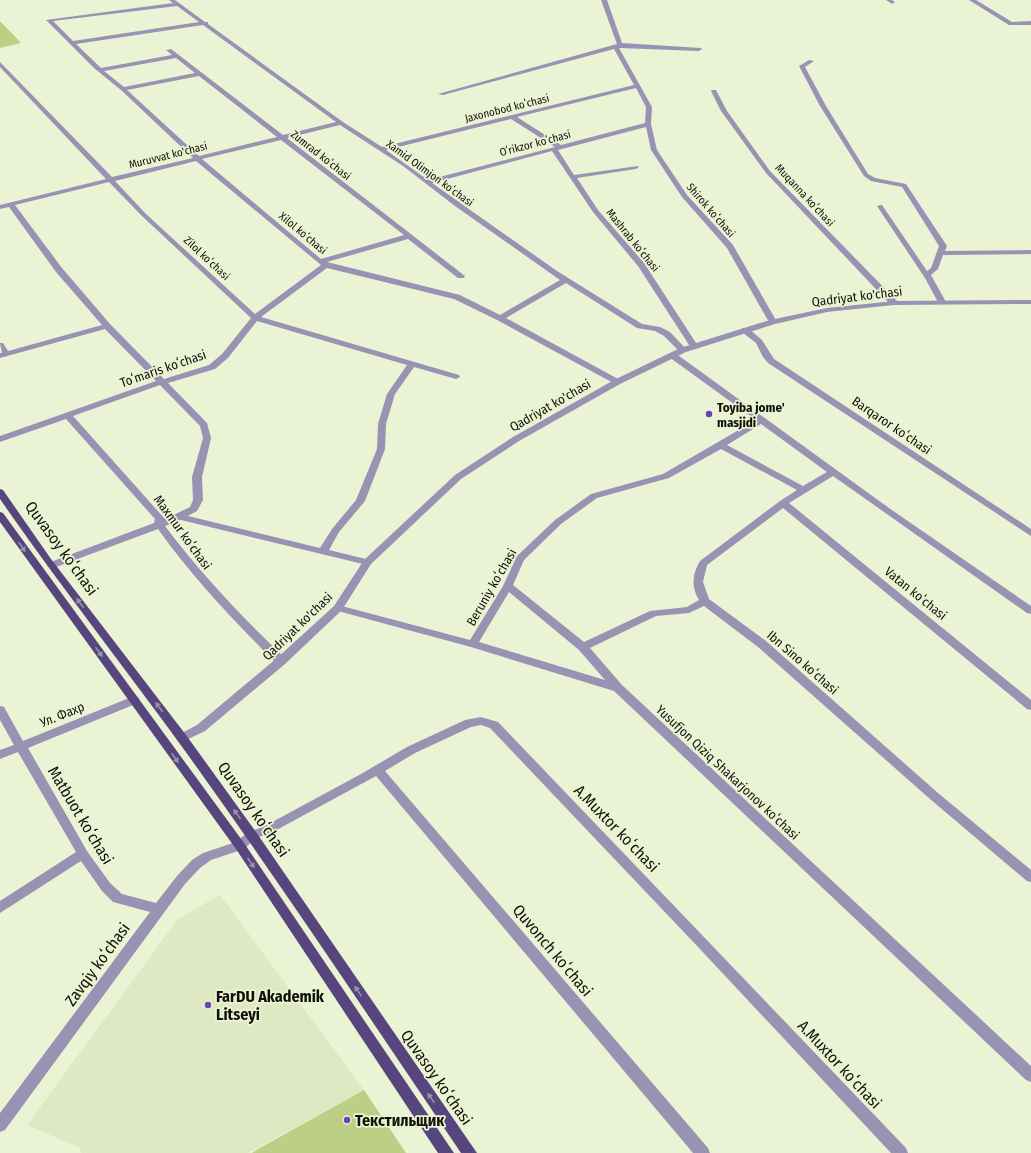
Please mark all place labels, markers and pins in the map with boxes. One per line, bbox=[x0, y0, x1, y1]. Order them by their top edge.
place label: Toyiba jome' masjidi bbox=[717, 400, 785, 430]
marker: Toyiba jome' masjidi bbox=[704, 409, 714, 419]
place label: FarDU Akademik Litseyi bbox=[216, 987, 325, 1024]
marker: FarDU Akademik Litseyi bbox=[203, 1000, 213, 1010]
place label: Текстильщик bbox=[355, 1111, 445, 1130]
marker: Текстильщик bbox=[342, 1115, 352, 1125]

